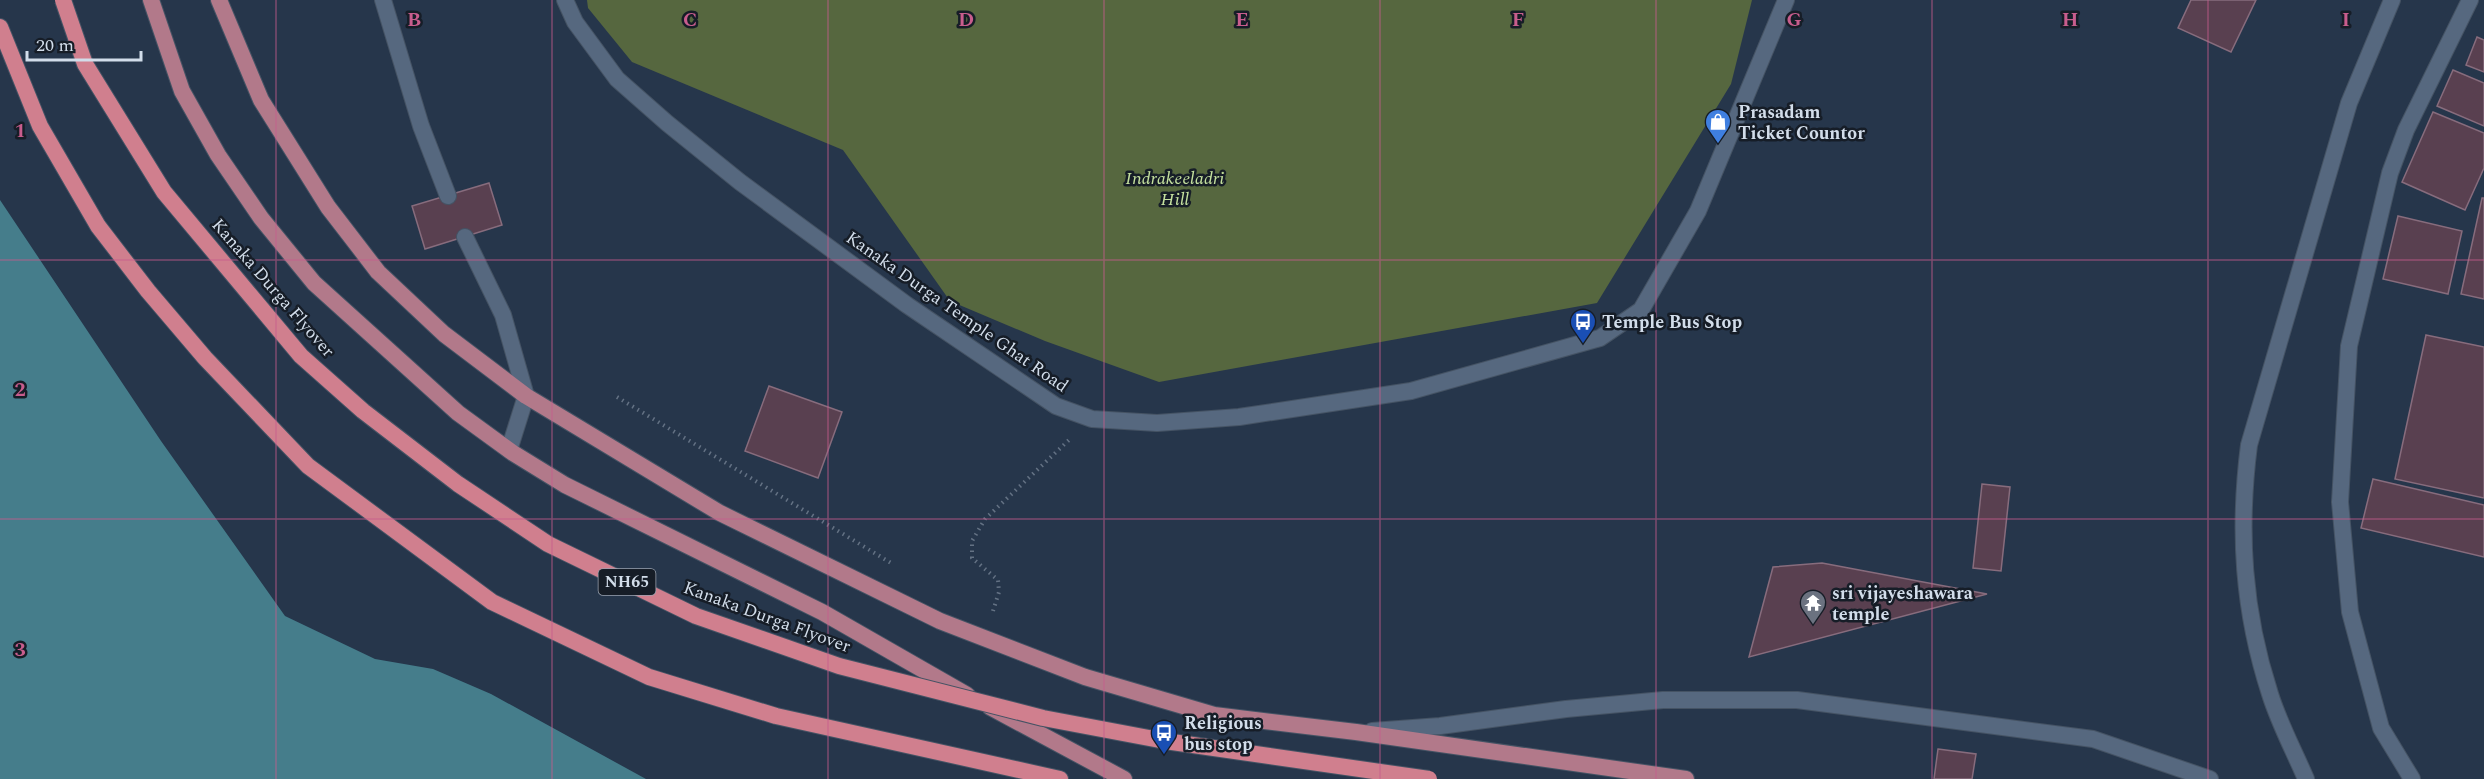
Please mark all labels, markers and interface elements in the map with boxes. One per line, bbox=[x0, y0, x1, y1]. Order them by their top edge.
text: B bbox=[407, 5, 421, 35]
text: C bbox=[683, 5, 697, 35]
text: D bbox=[958, 5, 974, 35]
text: E bbox=[1235, 5, 1249, 35]
text: F bbox=[1512, 5, 1524, 35]
text: G bbox=[1786, 5, 1802, 35]
text: H bbox=[2062, 5, 2078, 35]
text: I bbox=[2342, 5, 2350, 35]
scale bar bbox=[27, 24, 141, 62]
text: 20 m bbox=[36, 32, 74, 59]
place label: Prasadam Ticket Countor bbox=[1738, 99, 1865, 147]
shop icon: Prasadam Ticket Countor bbox=[1703, 107, 1733, 145]
text: 1 bbox=[14, 116, 26, 146]
park label: Indrakeeladri Hill bbox=[1126, 165, 1224, 213]
street label: Kanaka Durga Flyover bbox=[205, 213, 341, 363]
street label: Kanaka Durga Temple Ghat Road bbox=[840, 225, 1074, 399]
bus stop icon: Temple Bus Stop bbox=[1568, 307, 1598, 345]
place label: Temple Bus Stop bbox=[1602, 309, 1742, 336]
text: 2 bbox=[14, 375, 26, 405]
road number: NH65 bbox=[598, 569, 656, 595]
street label: Kanaka Durga Flyover bbox=[679, 574, 855, 660]
place label: sri vijayeshawara temple bbox=[1832, 580, 1974, 628]
temple icon: sri vijayeshawara temple bbox=[1798, 588, 1828, 626]
text: 3 bbox=[14, 635, 26, 665]
place label: Religious bus stop bbox=[1184, 710, 1262, 758]
bus stop icon: Religious bus stop bbox=[1149, 718, 1179, 756]

